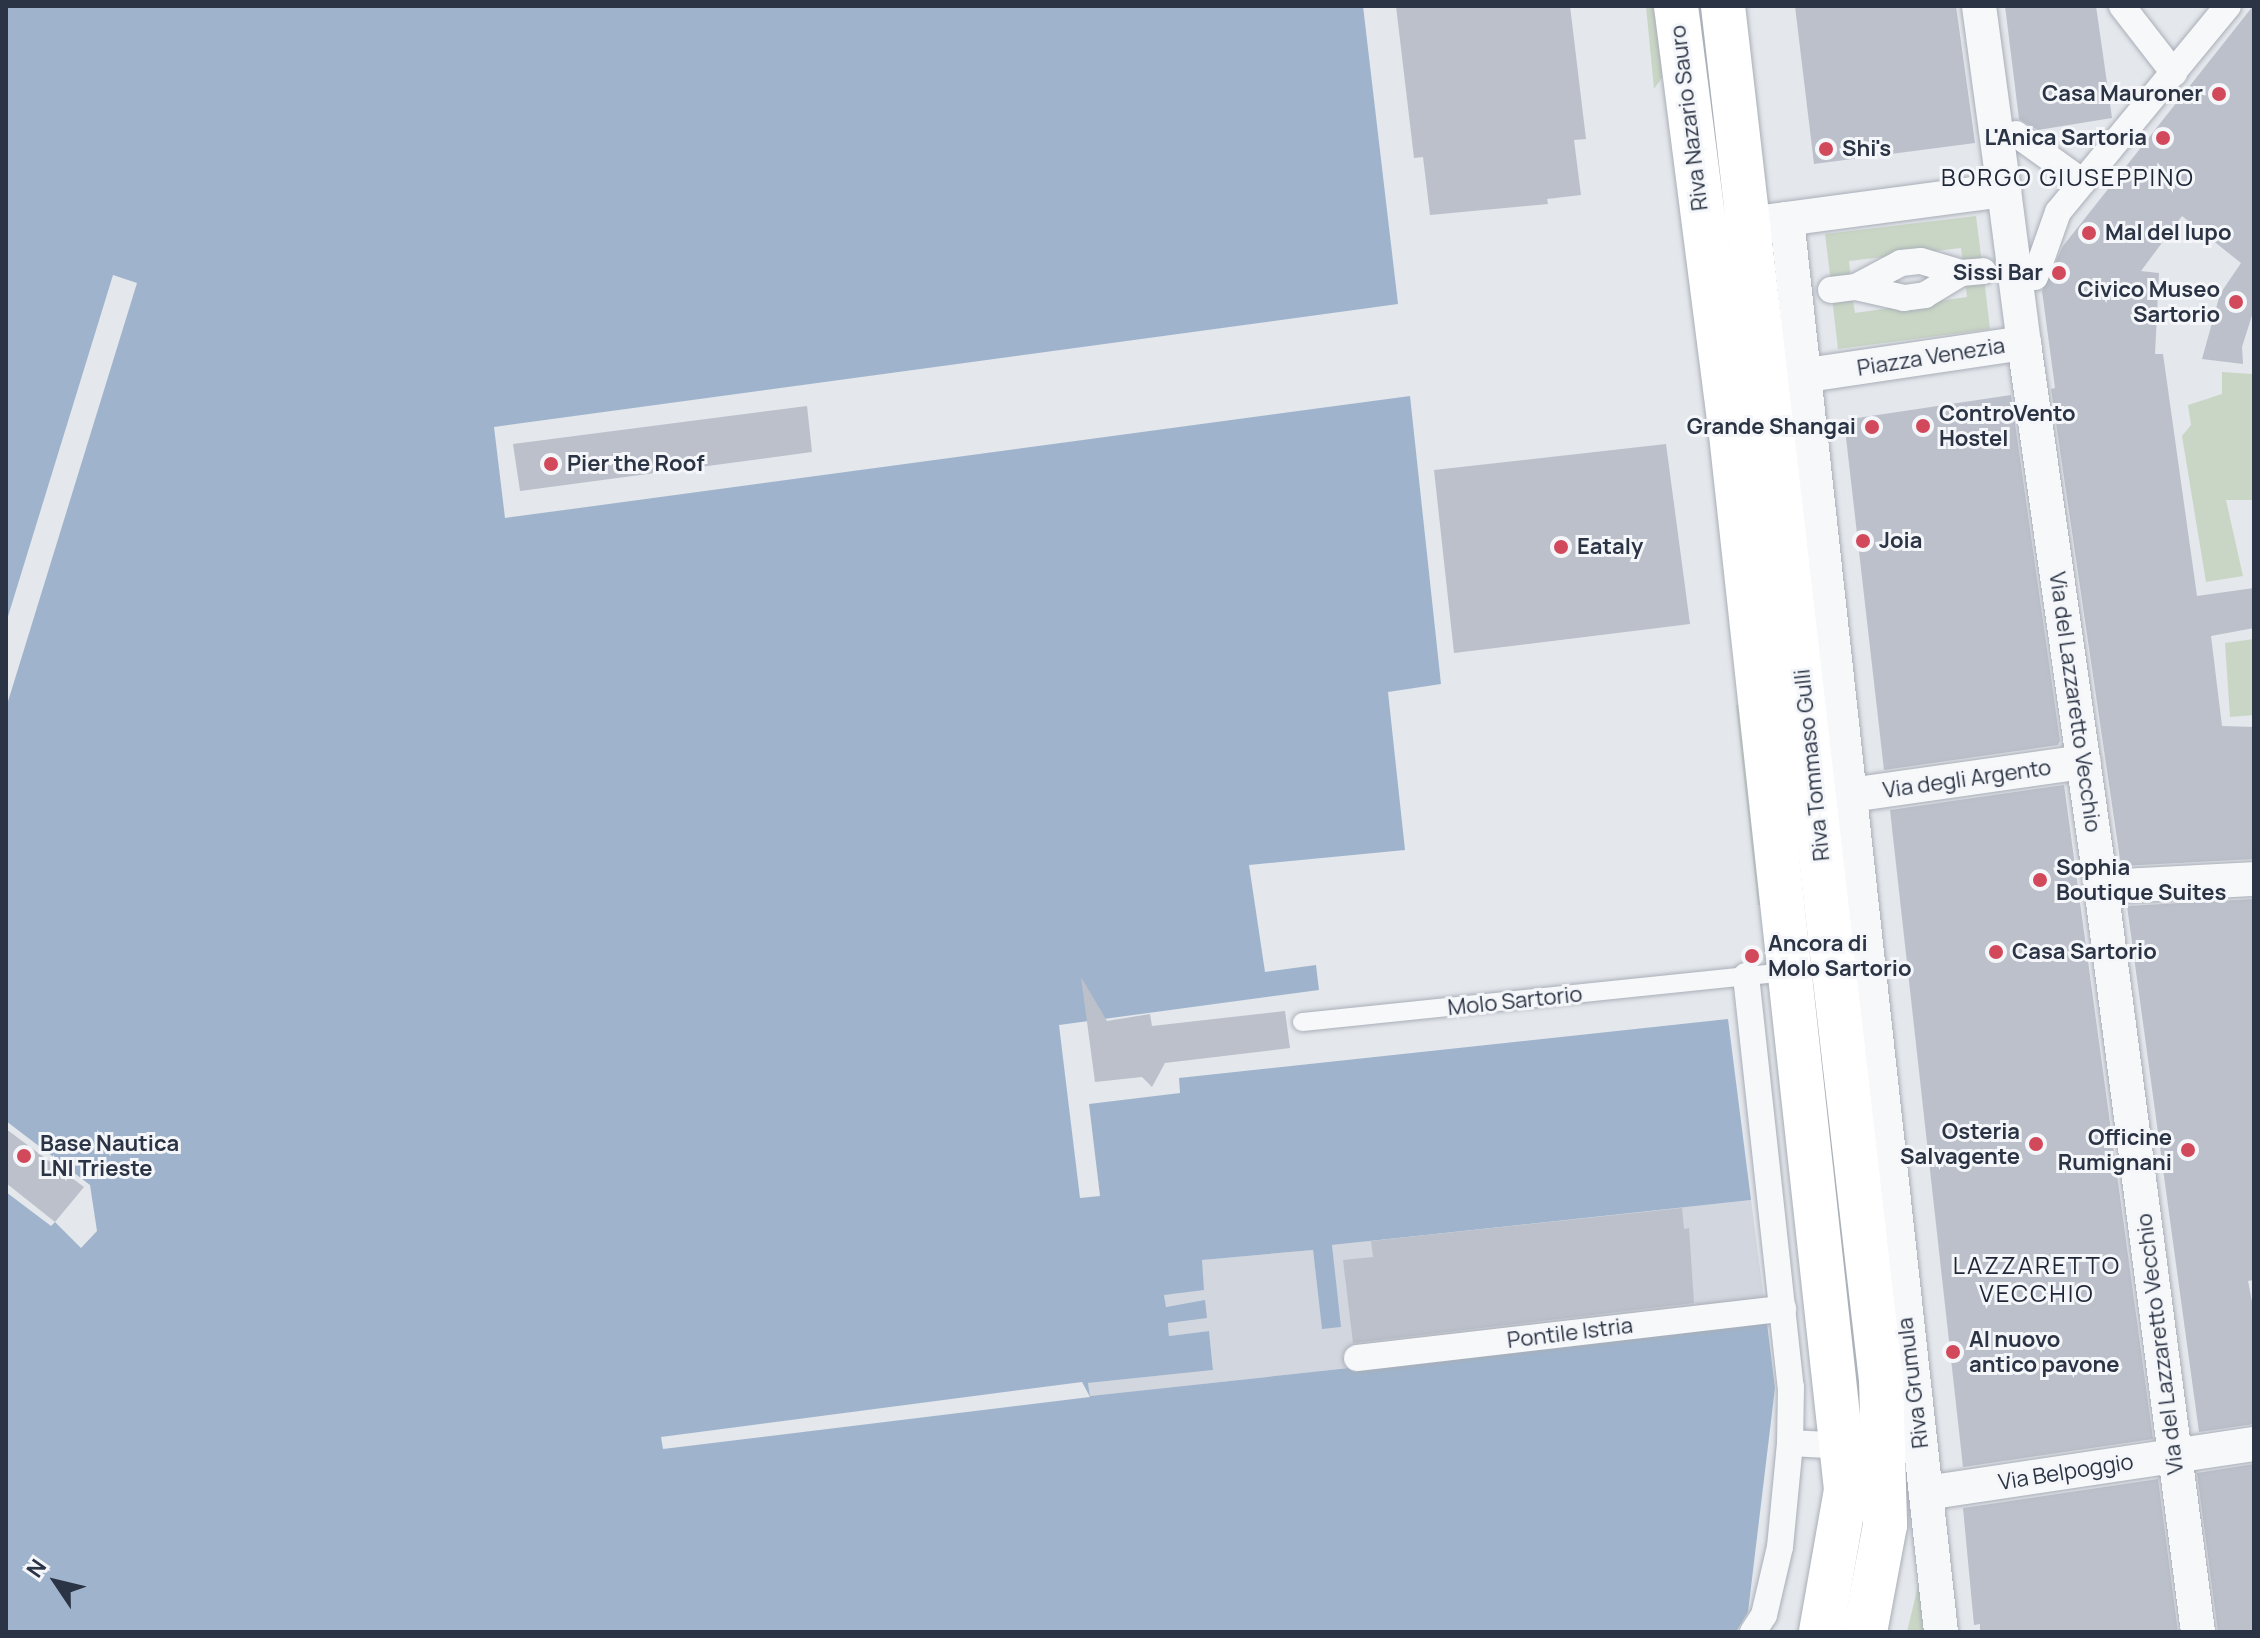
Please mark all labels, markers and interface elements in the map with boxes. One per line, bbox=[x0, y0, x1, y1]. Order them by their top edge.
street label: Riva Nazario Sauro bbox=[1665, 24, 1713, 212]
place label: Casa Mauroner bbox=[2042, 81, 2203, 107]
marker: Casa Mauroner bbox=[2210, 85, 2228, 103]
place label: L'Anica Sartoria bbox=[1985, 125, 2147, 151]
marker: L'Anica Sartoria bbox=[2154, 129, 2172, 147]
place label: Shi's bbox=[1842, 136, 1891, 162]
marker: Shi's bbox=[1817, 140, 1835, 158]
district label: BORGO GIUSEPPINO bbox=[1941, 163, 2195, 191]
place label: Mal del lupo bbox=[2105, 220, 2232, 246]
marker: Mal del lupo bbox=[2080, 224, 2098, 242]
place label: Sissi Bar bbox=[1953, 260, 2043, 286]
marker: Sissi Bar bbox=[2050, 264, 2068, 282]
place label: Civico Museo Sartorio bbox=[2078, 276, 2220, 328]
marker: Civico Museo Sartorio bbox=[2227, 293, 2245, 311]
street label: Piazza Venezia bbox=[1855, 332, 2007, 382]
place label: ControVento Hostel bbox=[1939, 400, 2076, 452]
place label: Grande Shangai bbox=[1687, 414, 1856, 440]
marker: ControVento Hostel bbox=[1914, 417, 1932, 435]
marker: Grande Shangai bbox=[1863, 418, 1881, 436]
place label: Pier the Roof bbox=[567, 451, 705, 477]
marker: Pier the Roof bbox=[542, 455, 560, 473]
place label: Joia bbox=[1879, 528, 1922, 554]
marker: Joia bbox=[1854, 532, 1872, 550]
place label: Eataly bbox=[1577, 534, 1643, 560]
marker: Eataly bbox=[1552, 538, 1570, 556]
street label: Via del Lazzaretto Vecchio bbox=[2044, 570, 2106, 834]
street label: Riva Tommaso Gulli bbox=[1789, 668, 1835, 862]
street label: Via degli Argento bbox=[1881, 754, 2053, 804]
place label: Sophia Boutique Suites bbox=[2056, 854, 2226, 906]
marker: Sophia Boutique Suites bbox=[2031, 871, 2049, 889]
place label: Ancora di Molo Sartorio bbox=[1768, 930, 1912, 982]
place label: Casa Sartorio bbox=[2012, 939, 2157, 965]
marker: Casa Sartorio bbox=[1987, 943, 2005, 961]
marker: Ancora di Molo Sartorio bbox=[1743, 947, 1761, 965]
street label: Molo Sartorio bbox=[1446, 981, 1584, 1021]
place label: Osteria Salvagente bbox=[1900, 1118, 2020, 1170]
place label: Officine Rumignani bbox=[2058, 1124, 2172, 1176]
place label: Base Nautica LNI Trieste bbox=[40, 1130, 179, 1182]
marker: Osteria Salvagente bbox=[2027, 1135, 2045, 1153]
marker: Officine Rumignani bbox=[2179, 1141, 2197, 1159]
marker: Base Nautica LNI Trieste bbox=[15, 1147, 33, 1165]
street label: Via del Lazzaretto Vecchio bbox=[2131, 1212, 2189, 1476]
district label: LAZZARETTO VECCHIO bbox=[1953, 1251, 2121, 1307]
street label: Pontile Istria bbox=[1506, 1312, 1634, 1354]
street label: Riva Grumula bbox=[1892, 1316, 1934, 1450]
place label: Al nuovo antico pavone bbox=[1969, 1326, 2119, 1378]
marker: Al nuovo antico pavone bbox=[1944, 1343, 1962, 1361]
street label: Via Belpoggio bbox=[1997, 1448, 2135, 1496]
north arrow bbox=[16, 1542, 96, 1622]
text: N bbox=[20, 1553, 53, 1583]

